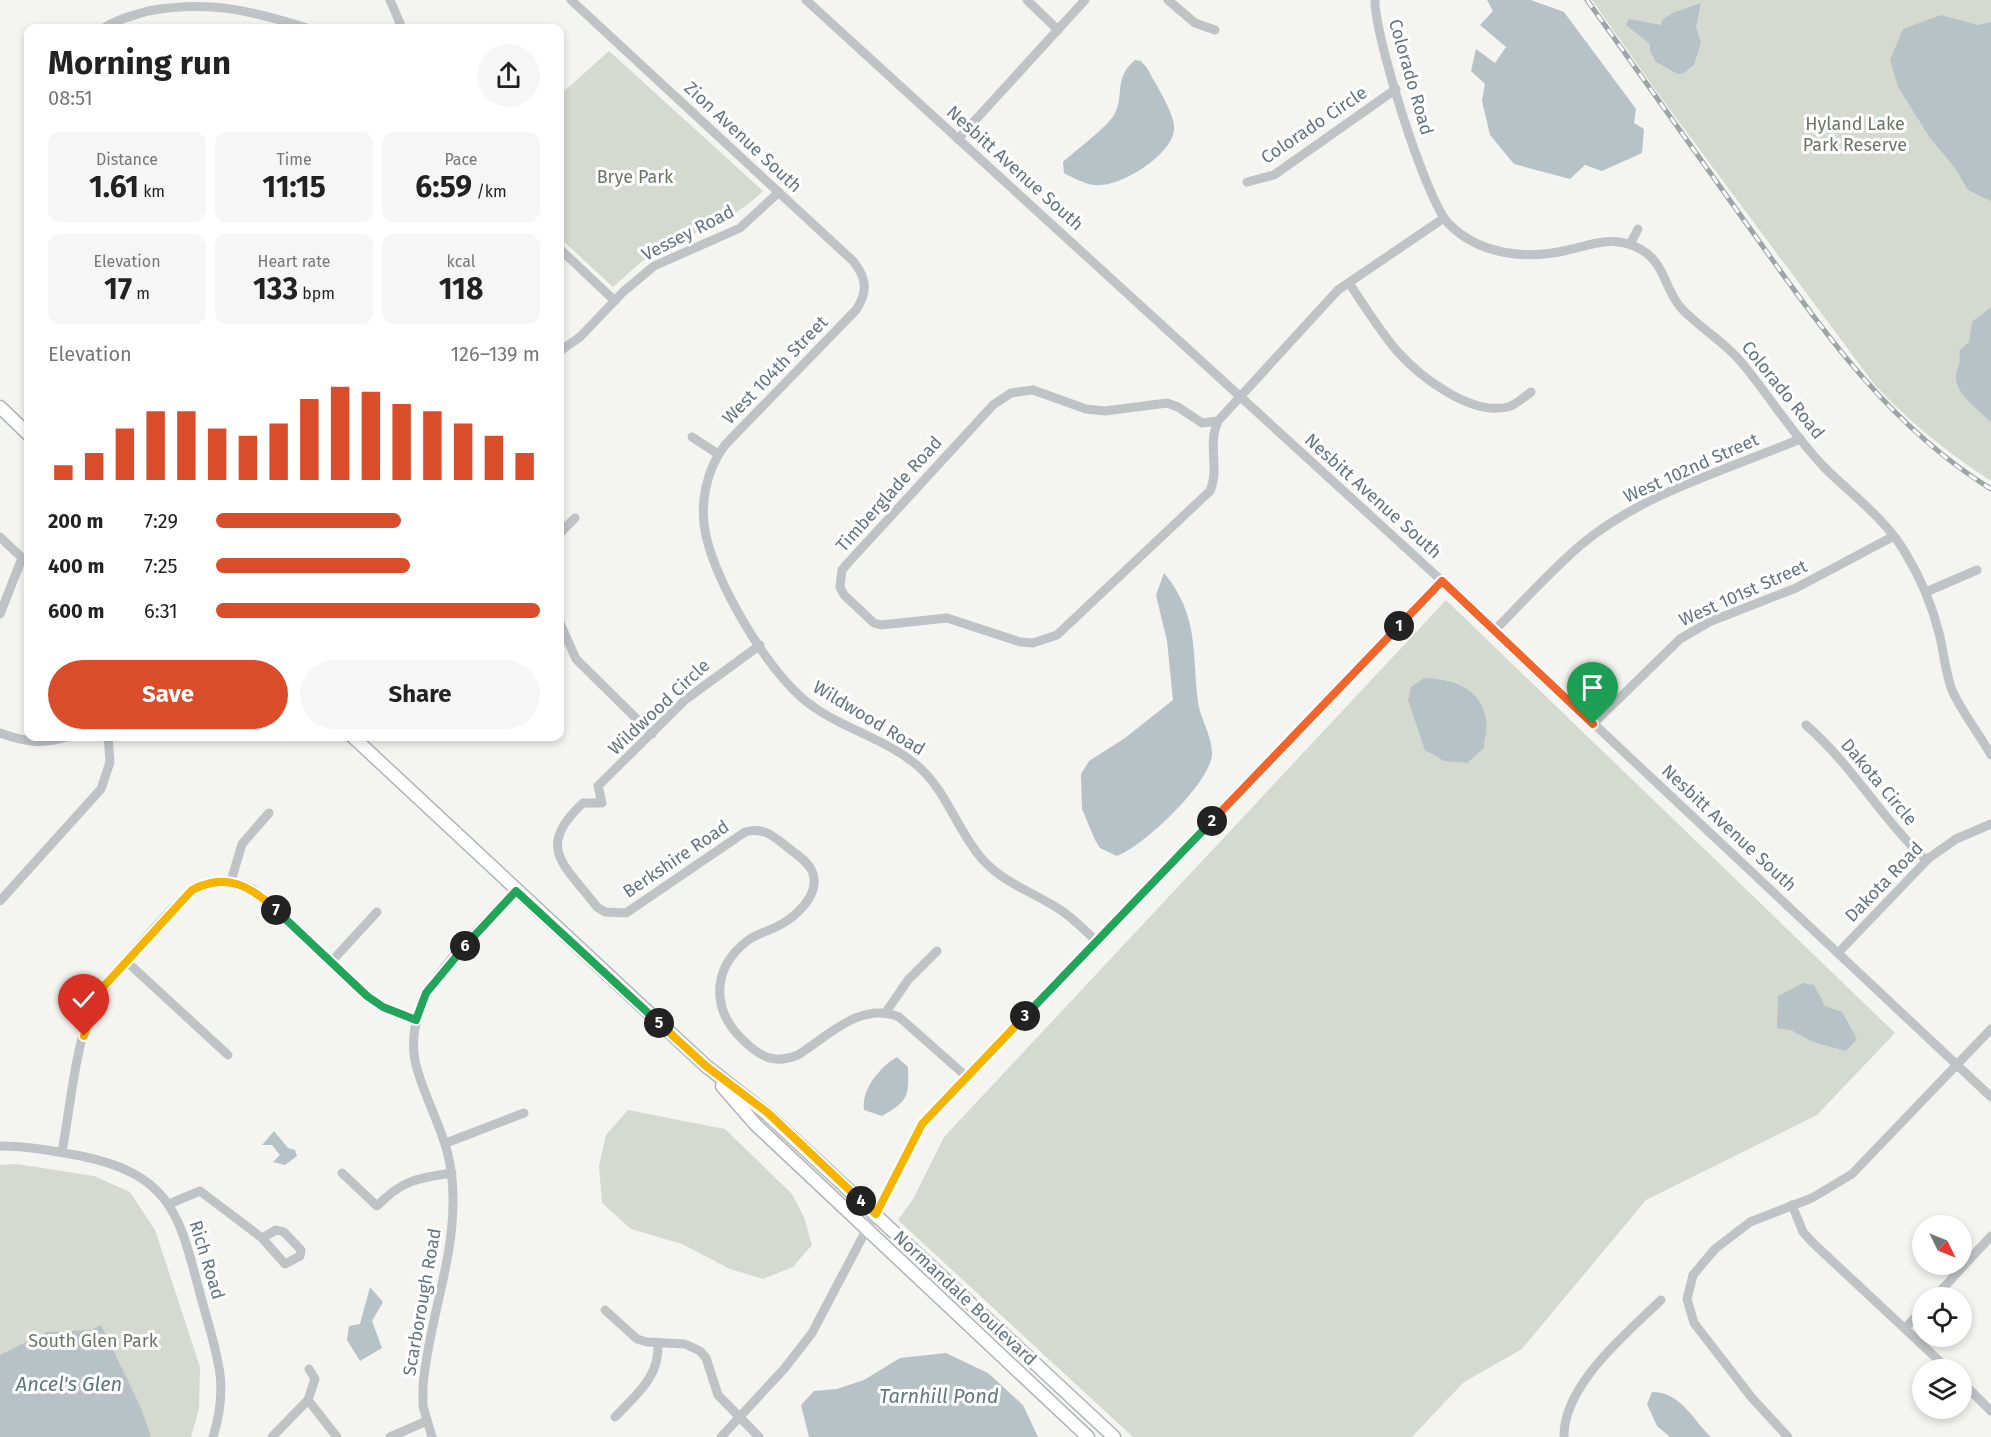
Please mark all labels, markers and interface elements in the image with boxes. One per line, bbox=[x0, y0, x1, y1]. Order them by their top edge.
street label: Colorado Road bbox=[1384, 16, 1438, 138]
text: Morning run bbox=[48, 43, 231, 83]
button: share bbox=[477, 44, 540, 107]
street label: Zion Avenue South bbox=[680, 77, 806, 197]
street label: Colorado Circle bbox=[1257, 81, 1371, 169]
text: 08:51 bbox=[48, 86, 93, 110]
street label: Nesbitt Avenue South bbox=[942, 101, 1088, 235]
park label: Hyland Lake Park Reserve bbox=[1803, 113, 1907, 156]
text: Distance bbox=[96, 150, 158, 169]
text: Time bbox=[276, 150, 312, 169]
text: Pace bbox=[444, 150, 478, 169]
park label: Brye Park bbox=[597, 166, 674, 188]
text: 1.61 bbox=[89, 169, 139, 205]
text: 11:15 bbox=[262, 169, 326, 205]
text: 6:59 bbox=[415, 169, 472, 205]
text: km bbox=[139, 182, 165, 201]
text: /km bbox=[472, 182, 507, 201]
street label: Vessey Road bbox=[638, 200, 738, 266]
text: Elevation bbox=[93, 252, 161, 271]
text: Heart rate bbox=[258, 252, 330, 271]
text: kcal bbox=[447, 252, 475, 271]
text: 17 bbox=[104, 271, 132, 307]
text: 133 bbox=[253, 271, 298, 307]
text: 118 bbox=[439, 271, 483, 307]
text: m bbox=[132, 284, 150, 303]
text: bpm bbox=[298, 284, 335, 303]
street label: West 104th Street bbox=[718, 311, 833, 429]
street label: Colorado Road bbox=[1737, 337, 1829, 443]
text: Elevation bbox=[48, 342, 132, 366]
text: 126–139 m bbox=[450, 342, 540, 366]
street label: West 102nd Street bbox=[1620, 428, 1762, 508]
street label: Nesbitt Avenue South bbox=[1300, 429, 1446, 563]
street label: Timberglade Road bbox=[831, 432, 947, 556]
text: 200 m bbox=[48, 509, 103, 533]
text: 7:29 bbox=[144, 509, 178, 533]
text: 400 m bbox=[48, 554, 104, 578]
text: 7:25 bbox=[144, 554, 178, 578]
street label: West 101st Street bbox=[1676, 555, 1811, 631]
text: 600 m bbox=[48, 599, 104, 623]
text: 6:31 bbox=[144, 599, 178, 623]
pin: 1 bbox=[1384, 611, 1414, 641]
text: 1 bbox=[1395, 616, 1403, 635]
street label: Wildwood Circle bbox=[604, 654, 714, 760]
button: Save bbox=[48, 660, 288, 729]
button: Share bbox=[300, 660, 540, 729]
pin bbox=[1567, 662, 1618, 724]
icon: arrive bbox=[1576, 671, 1609, 704]
street label: Wildwood Road bbox=[809, 676, 929, 760]
street label: Dakota Circle bbox=[1836, 734, 1922, 830]
street label: Nesbitt Avenue South bbox=[1657, 760, 1801, 896]
pin: 2 bbox=[1197, 806, 1227, 836]
text: 2 bbox=[1208, 811, 1216, 830]
street label: Berkshire Road bbox=[619, 815, 733, 903]
street label: Dakota Road bbox=[1840, 837, 1928, 927]
pin: 7 bbox=[261, 895, 291, 925]
text: 7 bbox=[272, 900, 280, 919]
pin: 6 bbox=[450, 931, 480, 961]
text: 6 bbox=[460, 936, 470, 955]
pin bbox=[58, 974, 109, 1036]
icon: check bbox=[67, 983, 100, 1016]
pin: 3 bbox=[1010, 1001, 1040, 1031]
text: 3 bbox=[1021, 1006, 1029, 1025]
pin: 5 bbox=[644, 1008, 674, 1038]
text: 5 bbox=[655, 1013, 663, 1032]
pin: 4 bbox=[846, 1186, 876, 1216]
text: 4 bbox=[856, 1191, 866, 1210]
north arrow bbox=[1912, 1215, 1972, 1275]
map controls bbox=[1912, 1215, 1972, 1419]
street label: Rich Road bbox=[185, 1218, 229, 1302]
street label: Scarborough Road bbox=[398, 1226, 446, 1378]
street label: Normandale Boulevard bbox=[889, 1226, 1041, 1370]
button: locate bbox=[1912, 1287, 1972, 1347]
park label: South Glen Park bbox=[28, 1330, 159, 1352]
button: layers bbox=[1912, 1359, 1972, 1419]
water label: Ancel's Glen bbox=[15, 1372, 122, 1396]
water label: Tarnhill Pond bbox=[879, 1384, 999, 1408]

